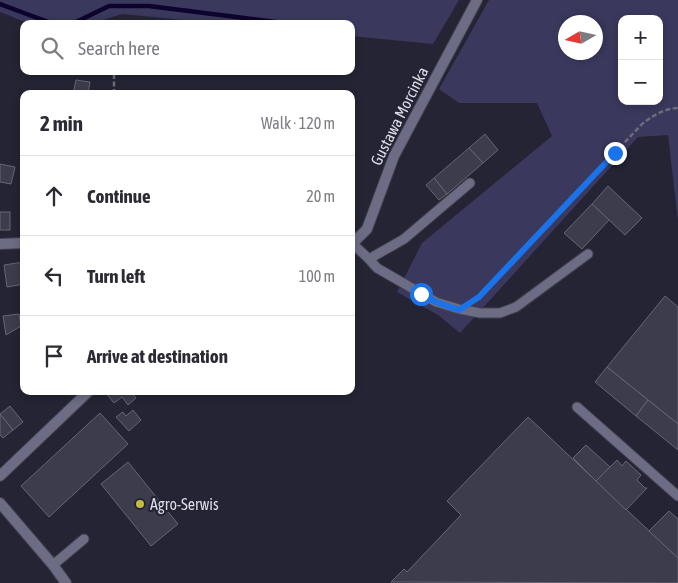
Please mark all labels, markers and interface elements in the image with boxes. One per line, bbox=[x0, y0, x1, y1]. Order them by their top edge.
north arrow bbox=[558, 15, 603, 60]
map controls bbox=[618, 15, 663, 105]
button: + bbox=[618, 15, 663, 60]
search box bbox=[20, 20, 355, 75]
icon: search bbox=[38, 34, 66, 62]
text: Search here bbox=[78, 37, 160, 59]
button: − bbox=[618, 60, 663, 105]
street label: Gustawa Morcinka bbox=[367, 64, 431, 168]
text: 2 min bbox=[40, 111, 83, 135]
text: Walk · 120 m bbox=[261, 114, 335, 132]
route end bbox=[604, 142, 627, 165]
icon: ahead bbox=[40, 182, 68, 210]
text: Continue bbox=[87, 185, 151, 207]
text: 20 m bbox=[306, 187, 335, 205]
icon: left bbox=[40, 262, 68, 290]
text: Turn left bbox=[87, 265, 145, 287]
text: 100 m bbox=[299, 267, 335, 285]
route start bbox=[410, 283, 433, 306]
icon: arrive bbox=[40, 342, 68, 370]
text: Arrive at destination bbox=[87, 345, 228, 367]
place label: Agro-Serwis bbox=[150, 495, 219, 514]
marker: Agro-Serwis bbox=[134, 498, 146, 510]

